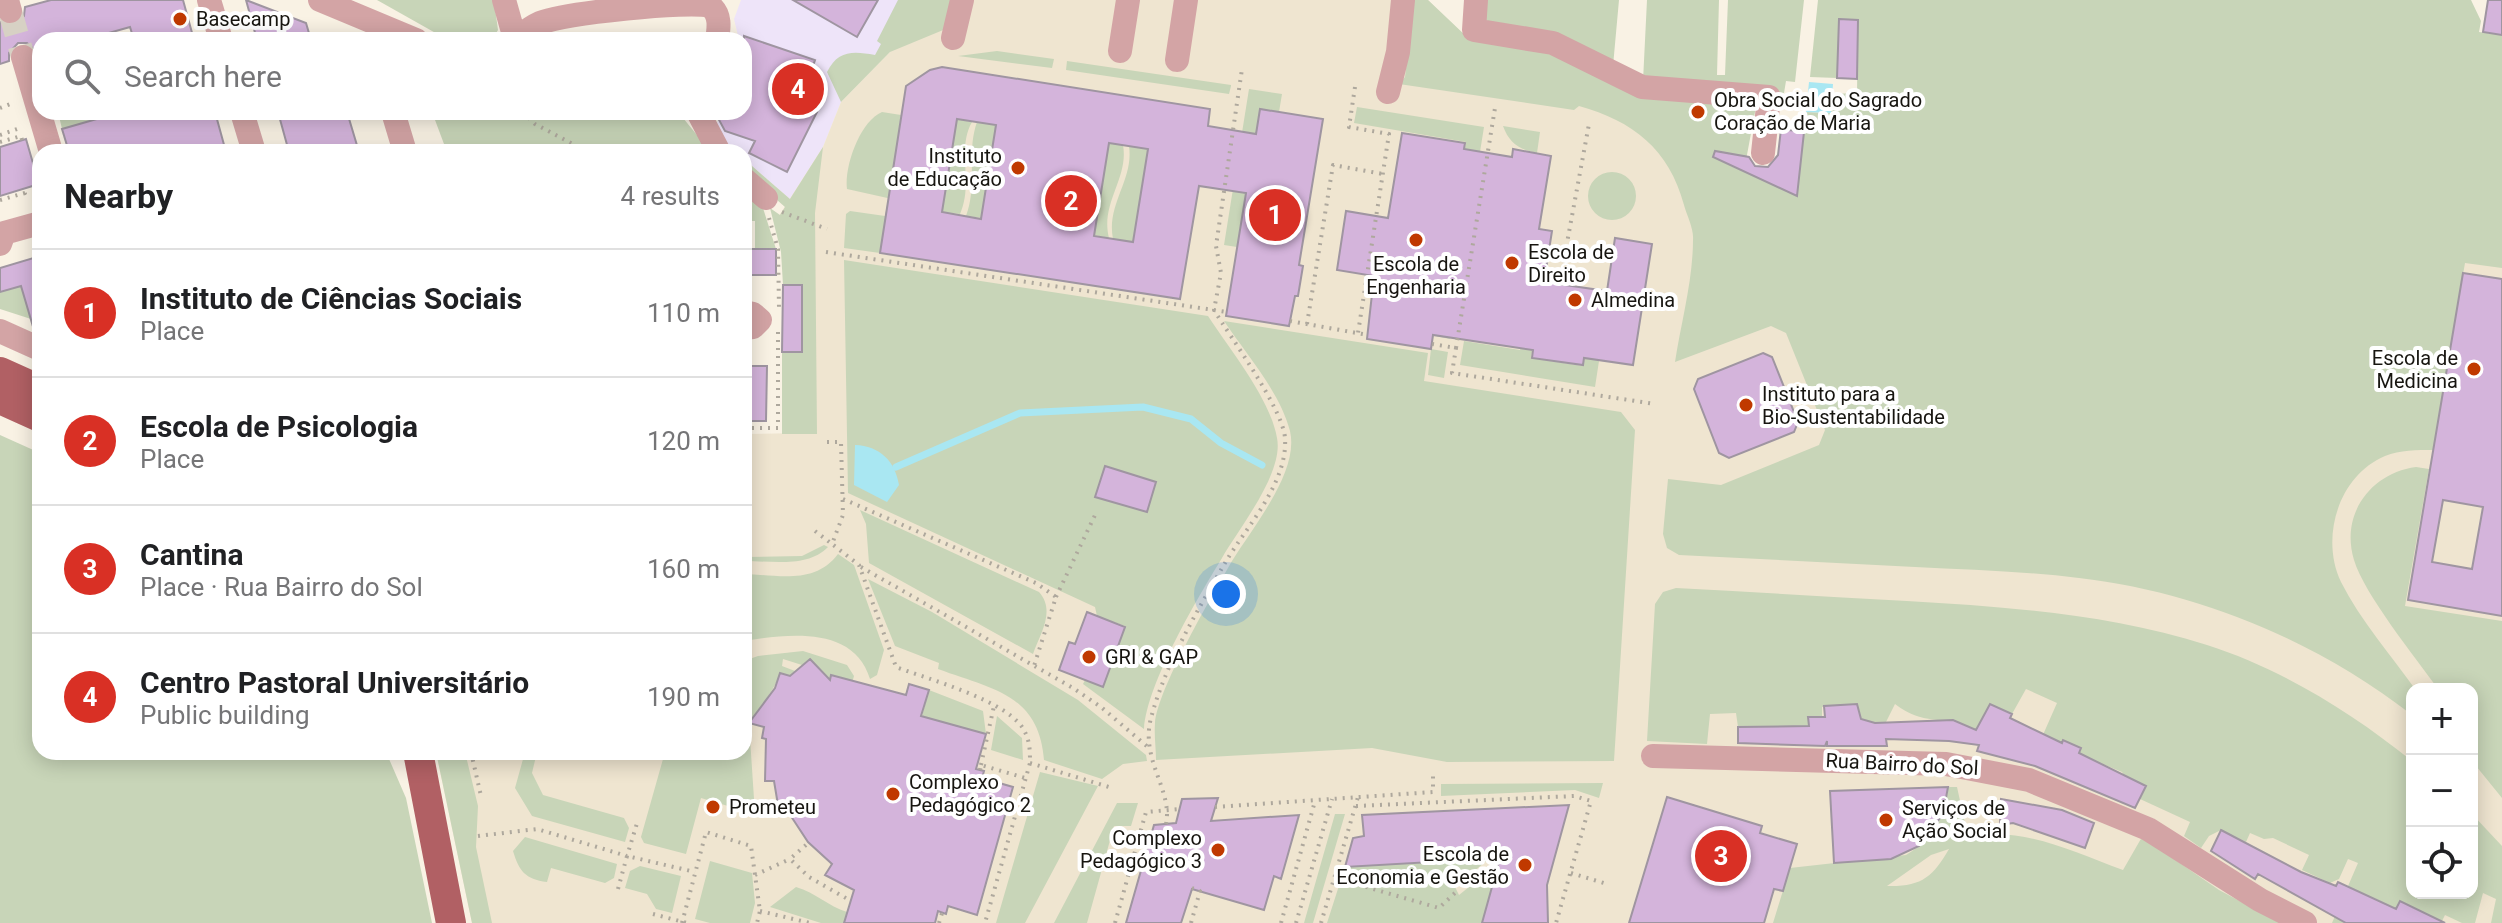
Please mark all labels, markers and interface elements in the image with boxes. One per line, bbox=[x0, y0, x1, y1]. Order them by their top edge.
place label: Basecamp bbox=[196, 7, 290, 31]
marker: Basecamp bbox=[171, 10, 189, 28]
search box bbox=[32, 32, 752, 120]
icon: search bbox=[60, 54, 104, 98]
text: Search here bbox=[124, 59, 282, 94]
pin: 4 bbox=[772, 59, 824, 119]
place label: Obra Social do Sagrado Coração de Maria bbox=[1714, 88, 1922, 135]
marker: Obra Social do Sagrado Coração de Maria bbox=[1689, 103, 1707, 121]
place label: Instituto de Educação bbox=[888, 144, 1002, 191]
marker: Instituto de Educação bbox=[1009, 159, 1027, 177]
pin: 2 bbox=[1045, 171, 1097, 231]
text: Nearby bbox=[64, 176, 173, 216]
text: 4 results bbox=[621, 181, 720, 211]
pin: 1 bbox=[1249, 185, 1301, 245]
marker: Escola de Engenharia bbox=[1407, 231, 1425, 249]
place label: Escola de Direito bbox=[1528, 240, 1614, 287]
place label: Escola de Engenharia bbox=[1366, 252, 1466, 299]
marker: Escola de Direito bbox=[1503, 254, 1521, 272]
text: Instituto de Ciências Sociais bbox=[140, 281, 522, 316]
place label: Almedina bbox=[1591, 288, 1675, 312]
marker: Almedina bbox=[1566, 291, 1584, 309]
text: 1 bbox=[83, 298, 97, 328]
text: 110 m bbox=[647, 298, 720, 328]
text: Place bbox=[140, 316, 204, 346]
place label: Escola de Medicina bbox=[2372, 346, 2458, 393]
marker: Escola de Medicina bbox=[2465, 360, 2483, 378]
place label: Instituto para a Bio-Sustentabilidade bbox=[1762, 382, 1945, 429]
marker: Instituto para a Bio-Sustentabilidade bbox=[1737, 396, 1755, 414]
text: Escola de Psicologia bbox=[140, 409, 418, 444]
text: 2 bbox=[83, 426, 97, 456]
text: 120 m bbox=[647, 426, 720, 456]
text: Place bbox=[140, 444, 204, 474]
text: Cantina bbox=[140, 537, 243, 572]
text: 3 bbox=[83, 554, 97, 584]
text: 160 m bbox=[647, 554, 720, 584]
text: Place · Rua Bairro do Sol bbox=[140, 572, 423, 602]
your location bbox=[1206, 574, 1246, 614]
place label: GRI & GAP bbox=[1105, 645, 1198, 669]
marker: GRI & GAP bbox=[1080, 648, 1098, 666]
text: Centro Pastoral Universitário bbox=[140, 665, 529, 700]
text: 4 bbox=[83, 682, 97, 712]
text: 190 m bbox=[647, 682, 720, 712]
map controls bbox=[2406, 683, 2478, 899]
button: + bbox=[2406, 683, 2478, 755]
text: Public building bbox=[140, 700, 310, 730]
street label: Rua Bairro do Sol bbox=[1825, 748, 1979, 780]
button: − bbox=[2406, 755, 2478, 827]
place label: Complexo Pedagógico 2 bbox=[909, 770, 1031, 817]
marker: Complexo Pedagógico 2 bbox=[884, 785, 902, 803]
place label: Prometeu bbox=[729, 795, 816, 819]
place label: Serviços de Ação Social bbox=[1902, 796, 2007, 843]
marker: Prometeu bbox=[704, 798, 722, 816]
marker: Serviços de Ação Social bbox=[1877, 811, 1895, 829]
place label: Complexo Pedagógico 3 bbox=[1080, 826, 1202, 873]
pin: 3 bbox=[1695, 826, 1747, 886]
button: locate bbox=[2406, 827, 2478, 899]
marker: Complexo Pedagógico 3 bbox=[1209, 841, 1227, 859]
place label: Escola de Economia e Gestão bbox=[1336, 842, 1509, 889]
marker: Escola de Economia e Gestão bbox=[1516, 856, 1534, 874]

